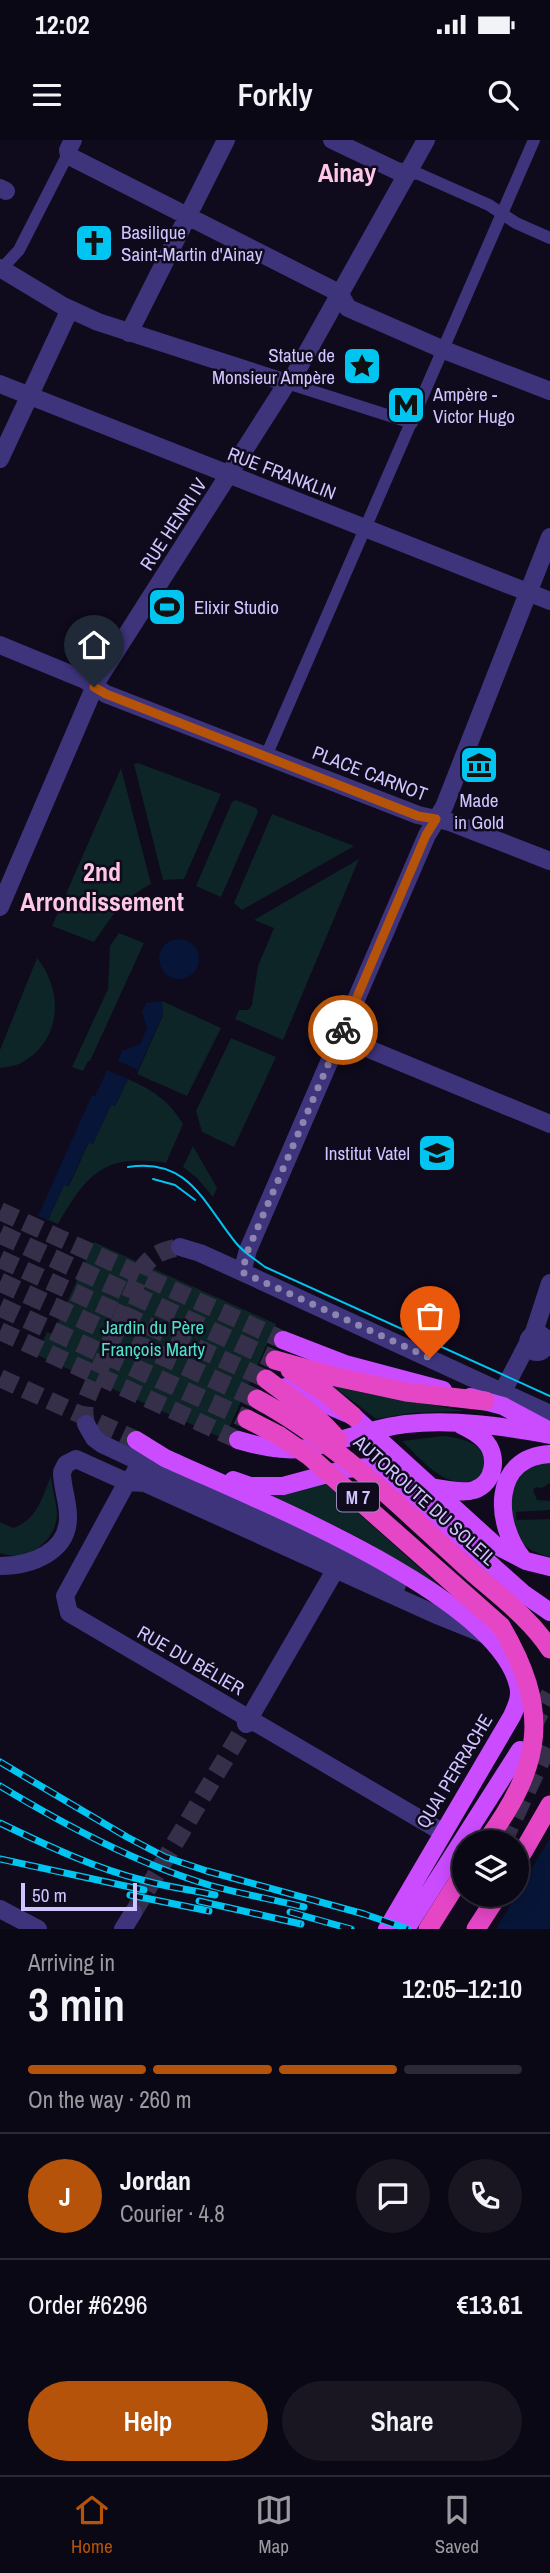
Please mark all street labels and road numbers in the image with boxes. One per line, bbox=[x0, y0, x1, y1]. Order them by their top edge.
street label: RUE FRANKLIN bbox=[224, 440, 340, 506]
street label: RUE HENRI IV bbox=[134, 472, 213, 575]
street label: PLACE CARNOT bbox=[309, 739, 432, 807]
street label: AUTOROUTE DU SOLEIL bbox=[347, 1428, 502, 1571]
road number: M 7 bbox=[337, 1482, 379, 1512]
street label: RUE DU BÉLIER bbox=[133, 1619, 249, 1701]
street label: QUAI PERRACHE bbox=[410, 1709, 498, 1833]

